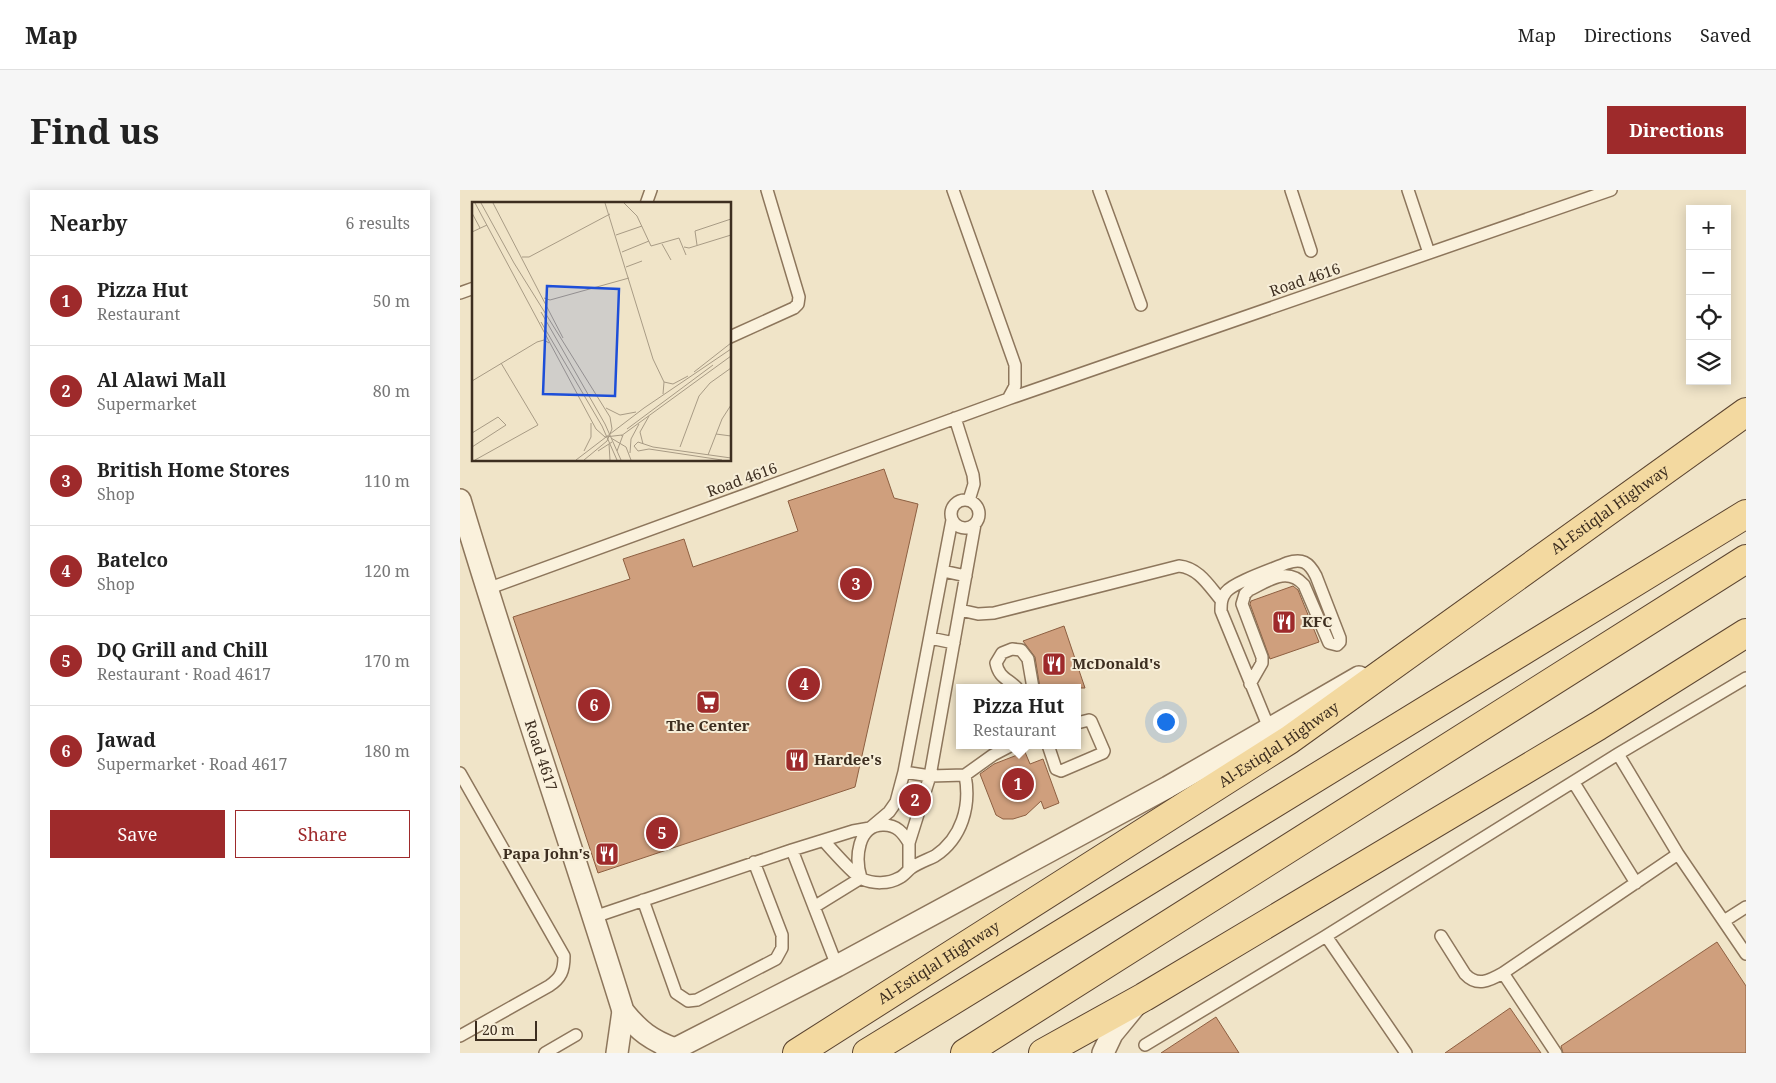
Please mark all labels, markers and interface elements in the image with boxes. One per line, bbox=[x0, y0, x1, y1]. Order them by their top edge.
text: Map bbox=[25, 18, 78, 51]
text: Map bbox=[1518, 23, 1556, 47]
text: Directions bbox=[1584, 23, 1672, 47]
text: Saved bbox=[1700, 23, 1751, 47]
button: Directions bbox=[1607, 106, 1746, 154]
text: Find us bbox=[30, 107, 159, 154]
inset map bbox=[472, 202, 731, 461]
map controls bbox=[1686, 205, 1731, 385]
button: + bbox=[1686, 205, 1731, 250]
text: Nearby bbox=[50, 209, 128, 237]
text: 6 results bbox=[346, 212, 410, 234]
button: − bbox=[1686, 250, 1731, 295]
street label: Road 4616 bbox=[1267, 258, 1343, 300]
text: Pizza Hut bbox=[97, 277, 188, 303]
text: 1 bbox=[61, 290, 71, 312]
text: 50 m bbox=[373, 290, 410, 312]
button: locate bbox=[1686, 295, 1731, 340]
text: Restaurant bbox=[97, 303, 180, 325]
button: layers bbox=[1686, 340, 1731, 385]
text: Al Alawi Mall bbox=[97, 367, 226, 393]
text: 2 bbox=[61, 380, 71, 402]
text: 80 m bbox=[373, 380, 410, 402]
text: Supermarket bbox=[97, 393, 197, 415]
text: British Home Stores bbox=[97, 457, 290, 483]
street label: Road 4616 bbox=[704, 457, 780, 501]
street label: Al-Estiqlal Highway bbox=[1546, 459, 1673, 558]
text: 3 bbox=[61, 470, 71, 492]
text: 110 m bbox=[364, 470, 410, 492]
text: Shop bbox=[97, 483, 135, 505]
text: Batelco bbox=[97, 547, 168, 573]
text: 4 bbox=[61, 560, 71, 582]
text: 120 m bbox=[364, 560, 410, 582]
pin: 3 bbox=[840, 565, 872, 603]
text: Shop bbox=[97, 573, 135, 595]
restaurant icon: KFC bbox=[1271, 609, 1297, 635]
place label: KFC bbox=[1302, 611, 1332, 631]
text: DQ Grill and Chill bbox=[97, 637, 268, 663]
text: 5 bbox=[61, 650, 71, 672]
text: 170 m bbox=[364, 650, 410, 672]
restaurant icon: McDonald's bbox=[1041, 651, 1067, 677]
place label: McDonald's bbox=[1072, 653, 1161, 673]
text: Restaurant · Road 4617 bbox=[97, 663, 271, 685]
pin: 4 bbox=[788, 665, 820, 703]
popup bbox=[956, 684, 1081, 749]
pin: 6 bbox=[578, 686, 610, 724]
supermarket icon: The Center bbox=[695, 689, 721, 715]
text: Pizza Hut bbox=[973, 693, 1064, 719]
street label: Al-Estiqlal Highway bbox=[1214, 696, 1343, 791]
your location bbox=[1153, 709, 1179, 735]
place label: The Center bbox=[666, 715, 750, 735]
street label: Road 4617 bbox=[521, 717, 563, 793]
text: Restaurant bbox=[973, 719, 1056, 741]
text: Jawad bbox=[97, 727, 156, 753]
text: 6 bbox=[61, 740, 71, 762]
text: 180 m bbox=[364, 740, 410, 762]
restaurant icon: Hardee's bbox=[784, 747, 810, 773]
place label: Hardee's bbox=[814, 749, 882, 769]
text: Supermarket · Road 4617 bbox=[97, 753, 288, 775]
pin: 1 bbox=[1002, 765, 1034, 803]
pin: 2 bbox=[899, 781, 931, 819]
button: Save bbox=[50, 810, 225, 858]
button: Share bbox=[235, 810, 410, 858]
pin: 5 bbox=[646, 814, 678, 852]
restaurant icon: Papa John's bbox=[594, 841, 620, 867]
place label: Papa John's bbox=[503, 843, 590, 863]
street label: Al-Estiqlal Highway bbox=[873, 915, 1003, 1008]
scale bar bbox=[475, 1018, 538, 1041]
text: 20 m bbox=[482, 1020, 515, 1039]

